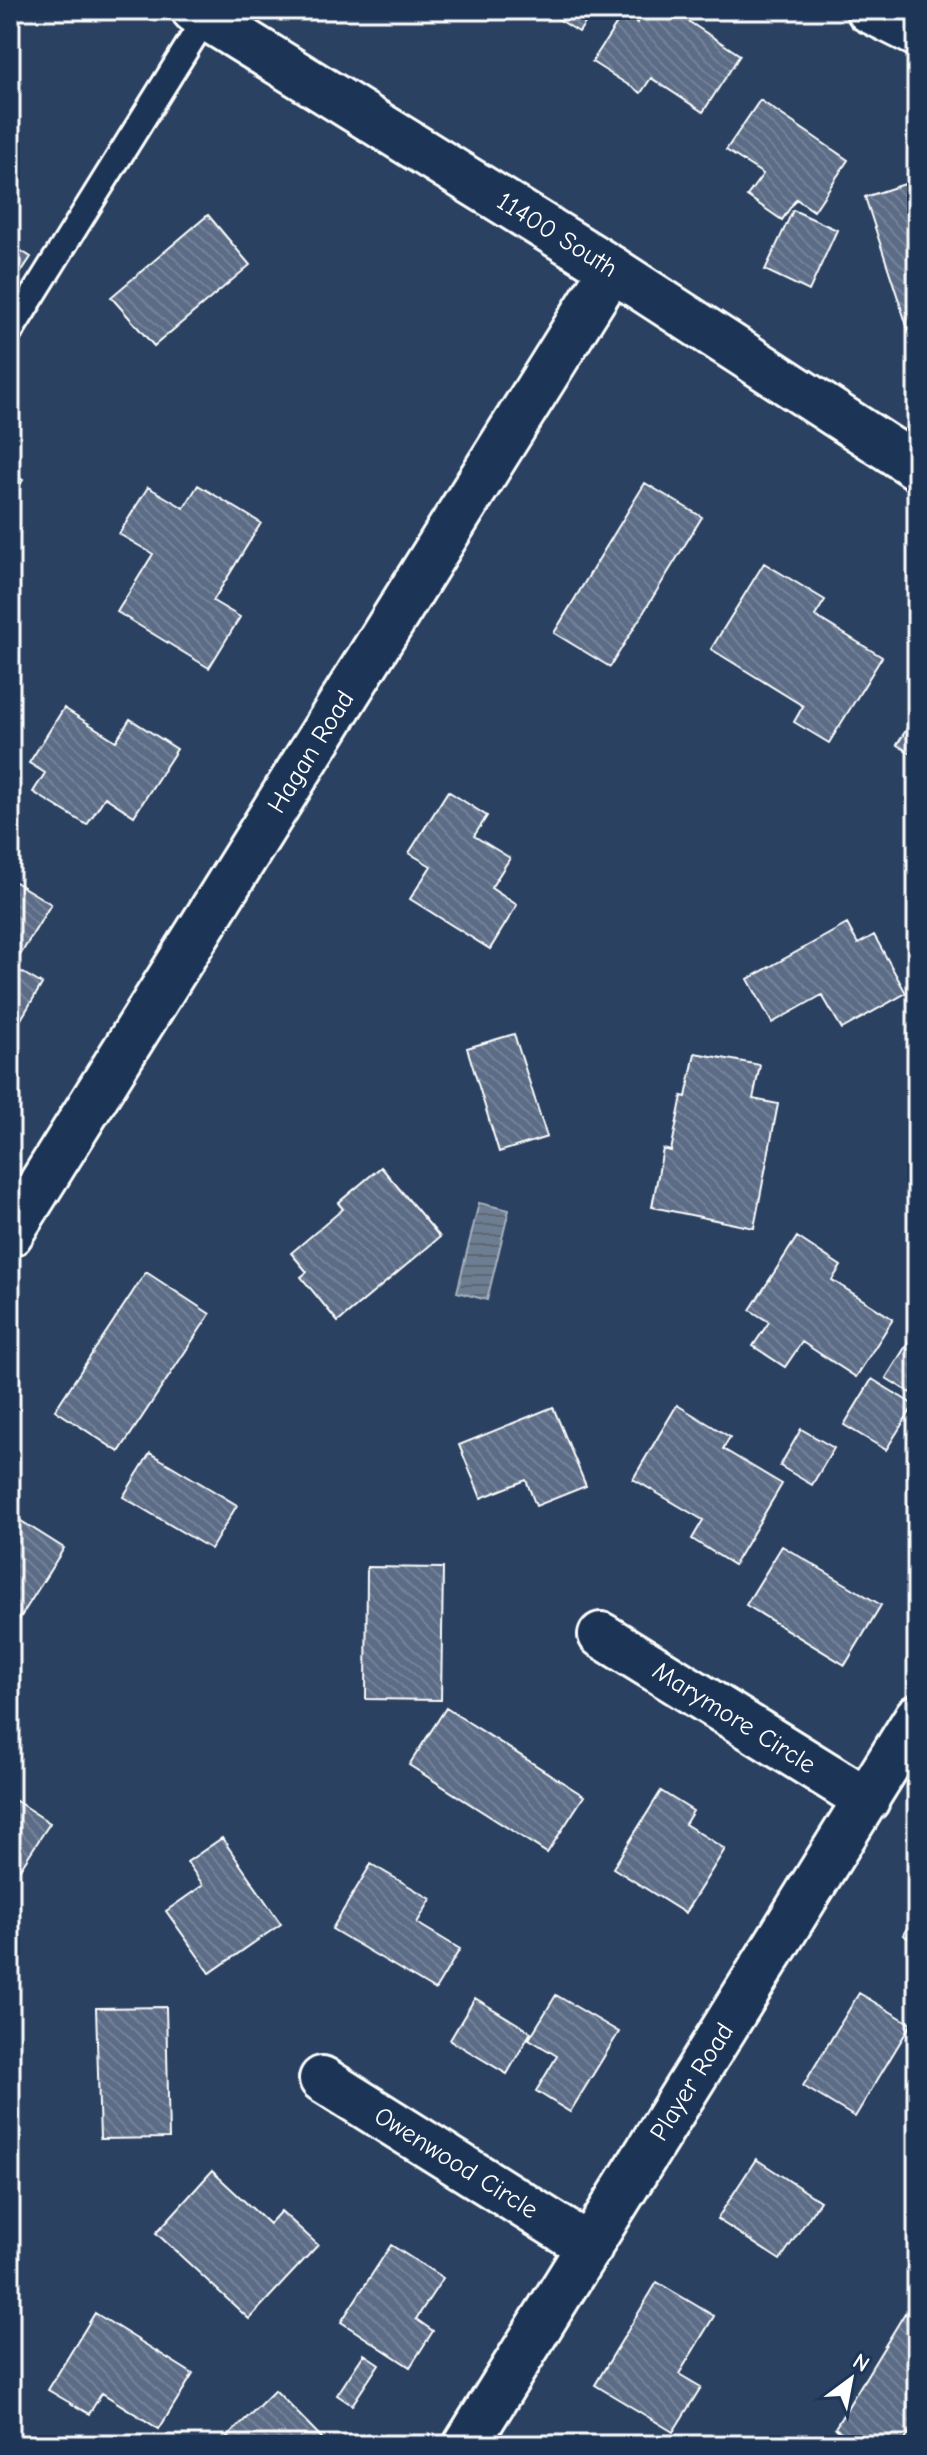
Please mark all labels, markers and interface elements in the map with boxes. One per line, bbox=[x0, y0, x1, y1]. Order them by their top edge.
street label: 11400 South bbox=[491, 186, 623, 284]
street label: Hagan Road bbox=[262, 685, 360, 819]
street label: Marymore Circle bbox=[647, 1656, 821, 1780]
street label: Player Road bbox=[644, 2018, 740, 2146]
street label: Owenwood Circle bbox=[369, 2101, 543, 2225]
north arrow bbox=[811, 2339, 891, 2419]
text: N bbox=[848, 2348, 874, 2378]

